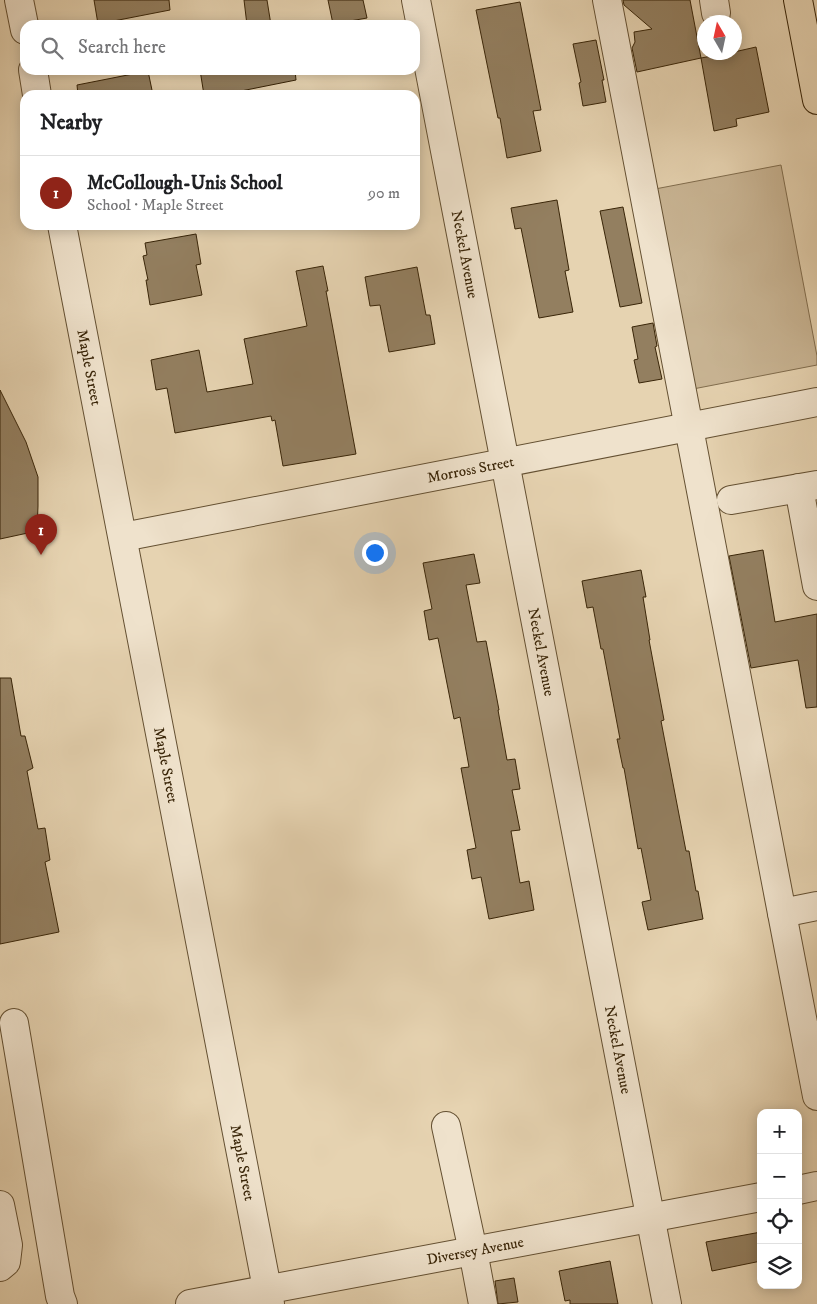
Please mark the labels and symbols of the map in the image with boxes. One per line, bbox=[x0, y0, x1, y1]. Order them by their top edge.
north arrow bbox=[697, 15, 742, 60]
street label: Neckel Avenue bbox=[447, 209, 482, 300]
street label: Maple Street bbox=[72, 328, 106, 407]
street label: Morross Street bbox=[426, 452, 516, 488]
pin: 1 bbox=[25, 514, 57, 555]
your location bbox=[362, 540, 388, 566]
street label: Neckel Avenue bbox=[523, 606, 559, 698]
street label: Maple Street bbox=[149, 726, 182, 805]
street label: Neckel Avenue bbox=[600, 1004, 635, 1095]
street label: Maple Street bbox=[226, 1123, 259, 1203]
street label: Diversey Avenue bbox=[425, 1233, 525, 1269]

